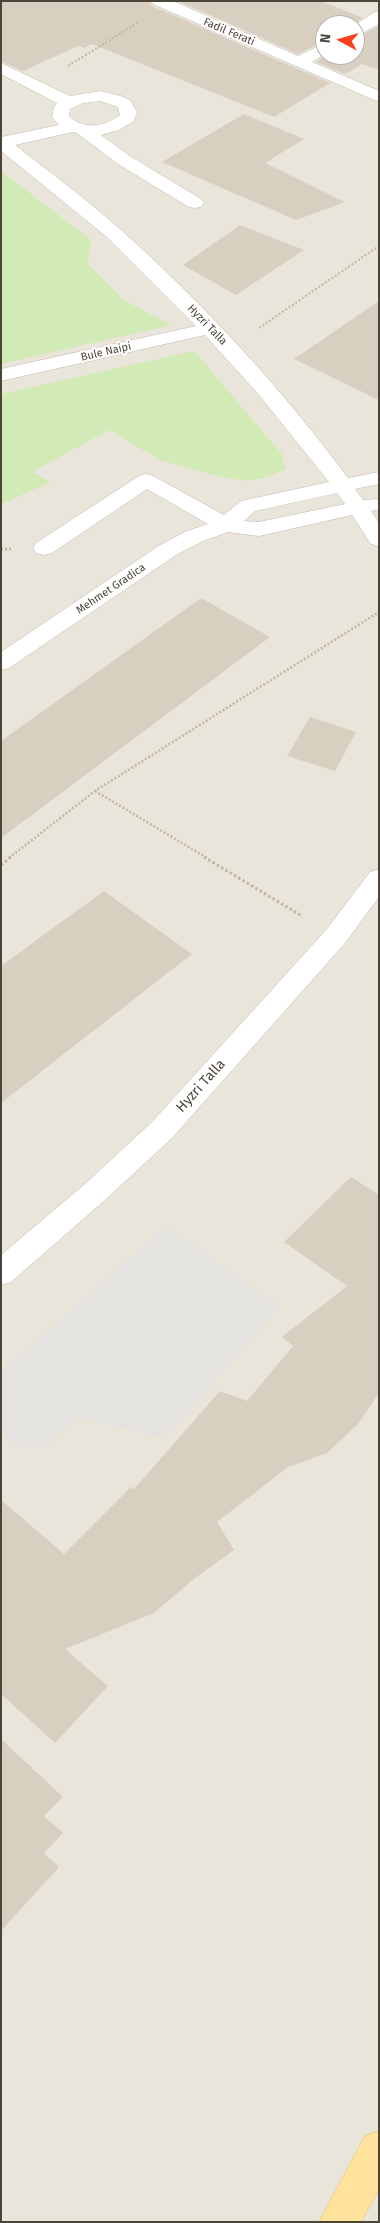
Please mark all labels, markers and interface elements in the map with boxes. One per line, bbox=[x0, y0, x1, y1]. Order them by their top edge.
street label: Fadil Ferati bbox=[201, 15, 257, 49]
north arrow bbox=[315, 15, 365, 65]
text: N bbox=[317, 33, 335, 44]
street label: Hyzri Talla bbox=[184, 302, 230, 348]
street label: Bule Naipi bbox=[79, 340, 133, 364]
street label: Mehmet Gradica bbox=[74, 561, 148, 617]
street label: Hyzri Talla bbox=[173, 1056, 229, 1116]

